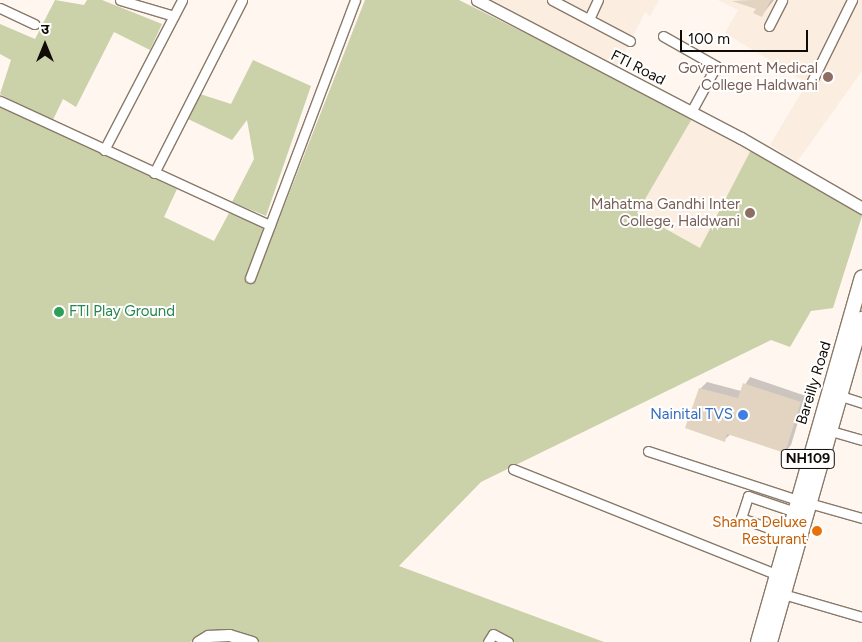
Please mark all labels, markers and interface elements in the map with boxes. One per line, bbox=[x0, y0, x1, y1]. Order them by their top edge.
north arrow bbox=[20, 20, 70, 70]
scale bar bbox=[682, 20, 810, 52]
text: उ bbox=[41, 21, 49, 38]
text: 100 m bbox=[688, 30, 730, 48]
street label: FTI Road bbox=[608, 47, 668, 89]
place label: Government Medical College Haldwani bbox=[678, 59, 818, 94]
marker: Government Medical College Haldwani bbox=[822, 71, 834, 83]
place label: Mahatma Gandhi Inter College, Haldwani bbox=[591, 195, 740, 230]
marker: Mahatma Gandhi Inter College, Haldwani bbox=[744, 207, 756, 219]
place label: FTI Play Ground bbox=[69, 303, 175, 321]
marker: FTI Play Ground bbox=[53, 306, 65, 318]
street label: Bareilly Road bbox=[793, 339, 835, 427]
place label: Nainital TVS bbox=[650, 406, 733, 424]
marker: Nainital TVS bbox=[737, 409, 749, 421]
road number: NH109 bbox=[780, 448, 836, 470]
place label: Shama Deluxe Resturant bbox=[712, 513, 807, 548]
marker: Shama Deluxe Resturant bbox=[811, 525, 823, 537]

